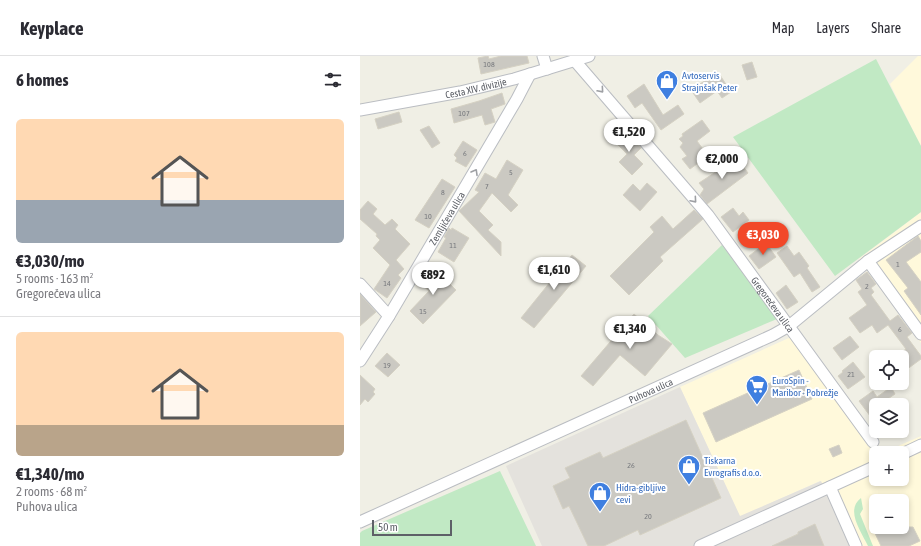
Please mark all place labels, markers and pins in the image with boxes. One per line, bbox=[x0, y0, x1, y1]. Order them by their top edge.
shop icon: Avtoservis Strajnšak Peter bbox=[654, 68, 680, 101]
place label: Avtoservis Strajnšak Peter bbox=[682, 70, 738, 93]
pin: €1,520 bbox=[596, 119, 662, 153]
pin: €2,000 bbox=[689, 146, 755, 180]
pin: €3,030 bbox=[730, 222, 796, 256]
pin: €1,610 bbox=[521, 257, 587, 291]
pin: €892 bbox=[409, 262, 457, 296]
pin: €1,340 bbox=[597, 316, 663, 350]
supermarket icon: EuroSpin - Maribor - Pobrežje bbox=[744, 373, 770, 406]
place label: EuroSpin - Maribor - Pobrežje bbox=[772, 375, 839, 398]
shop icon: Tiskarna Evrografis d.o.o. bbox=[676, 453, 702, 486]
place label: Tiskarna Evrografis d.o.o. bbox=[704, 455, 761, 478]
shop icon: Hidra-gibljive cevi bbox=[587, 480, 613, 513]
place label: Hidra-gibljive cevi bbox=[616, 482, 666, 505]

